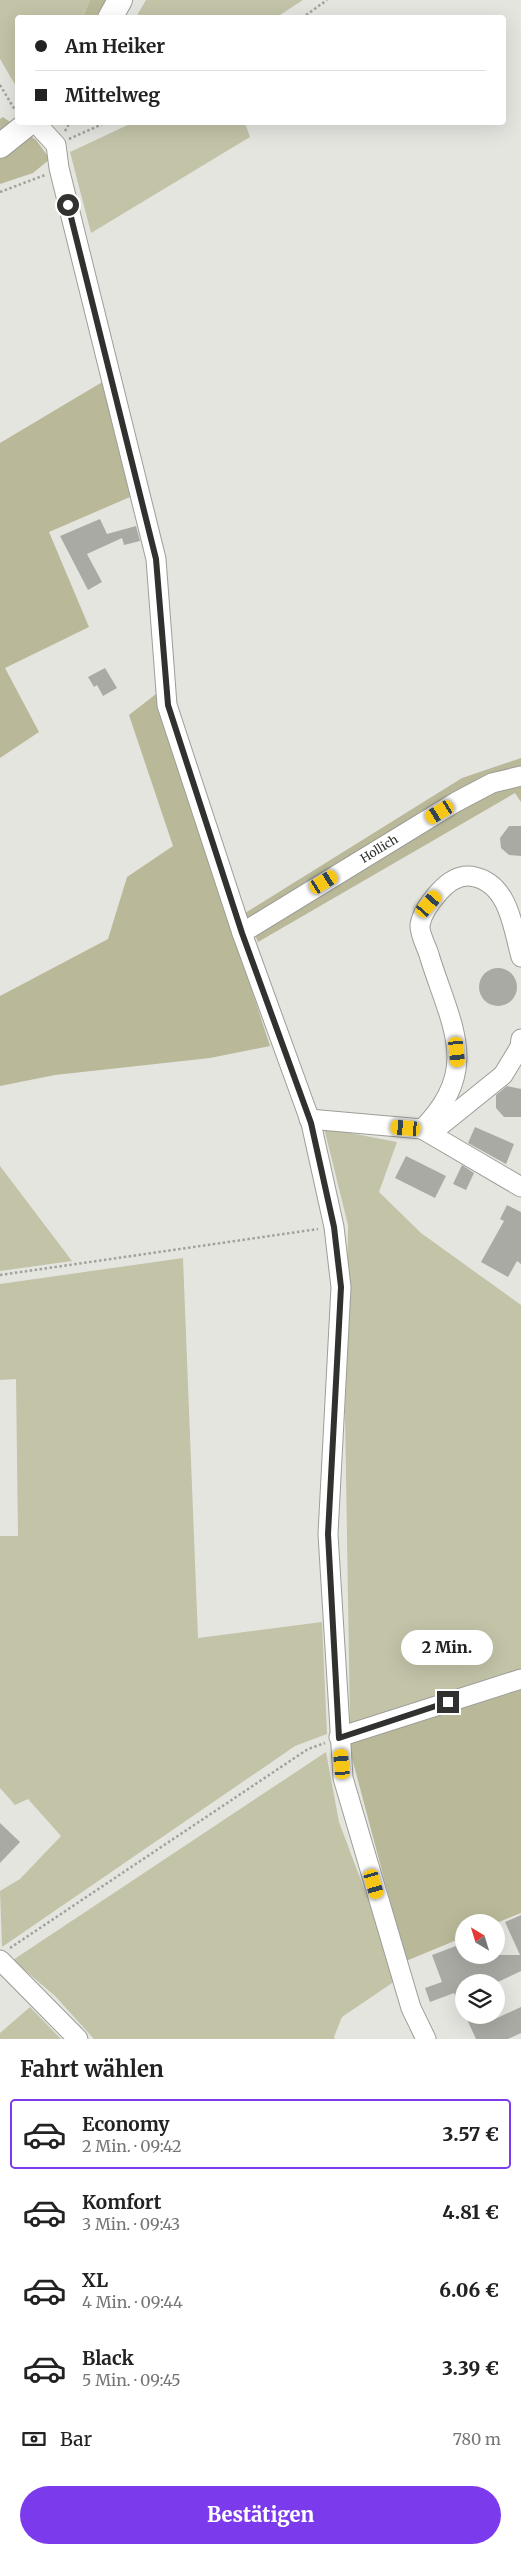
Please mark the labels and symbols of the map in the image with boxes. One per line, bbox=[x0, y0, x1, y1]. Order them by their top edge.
route start bbox=[57, 194, 79, 216]
car bbox=[423, 798, 456, 826]
street label: Hollich bbox=[357, 831, 401, 866]
car bbox=[307, 868, 340, 896]
car bbox=[413, 888, 444, 920]
car bbox=[447, 1036, 466, 1068]
car bbox=[390, 1119, 421, 1137]
callout: 2 Min. bbox=[402, 1630, 494, 1664]
route end bbox=[437, 1691, 459, 1713]
car bbox=[333, 1748, 350, 1780]
car bbox=[362, 1868, 385, 1900]
north arrow bbox=[455, 1914, 505, 1964]

